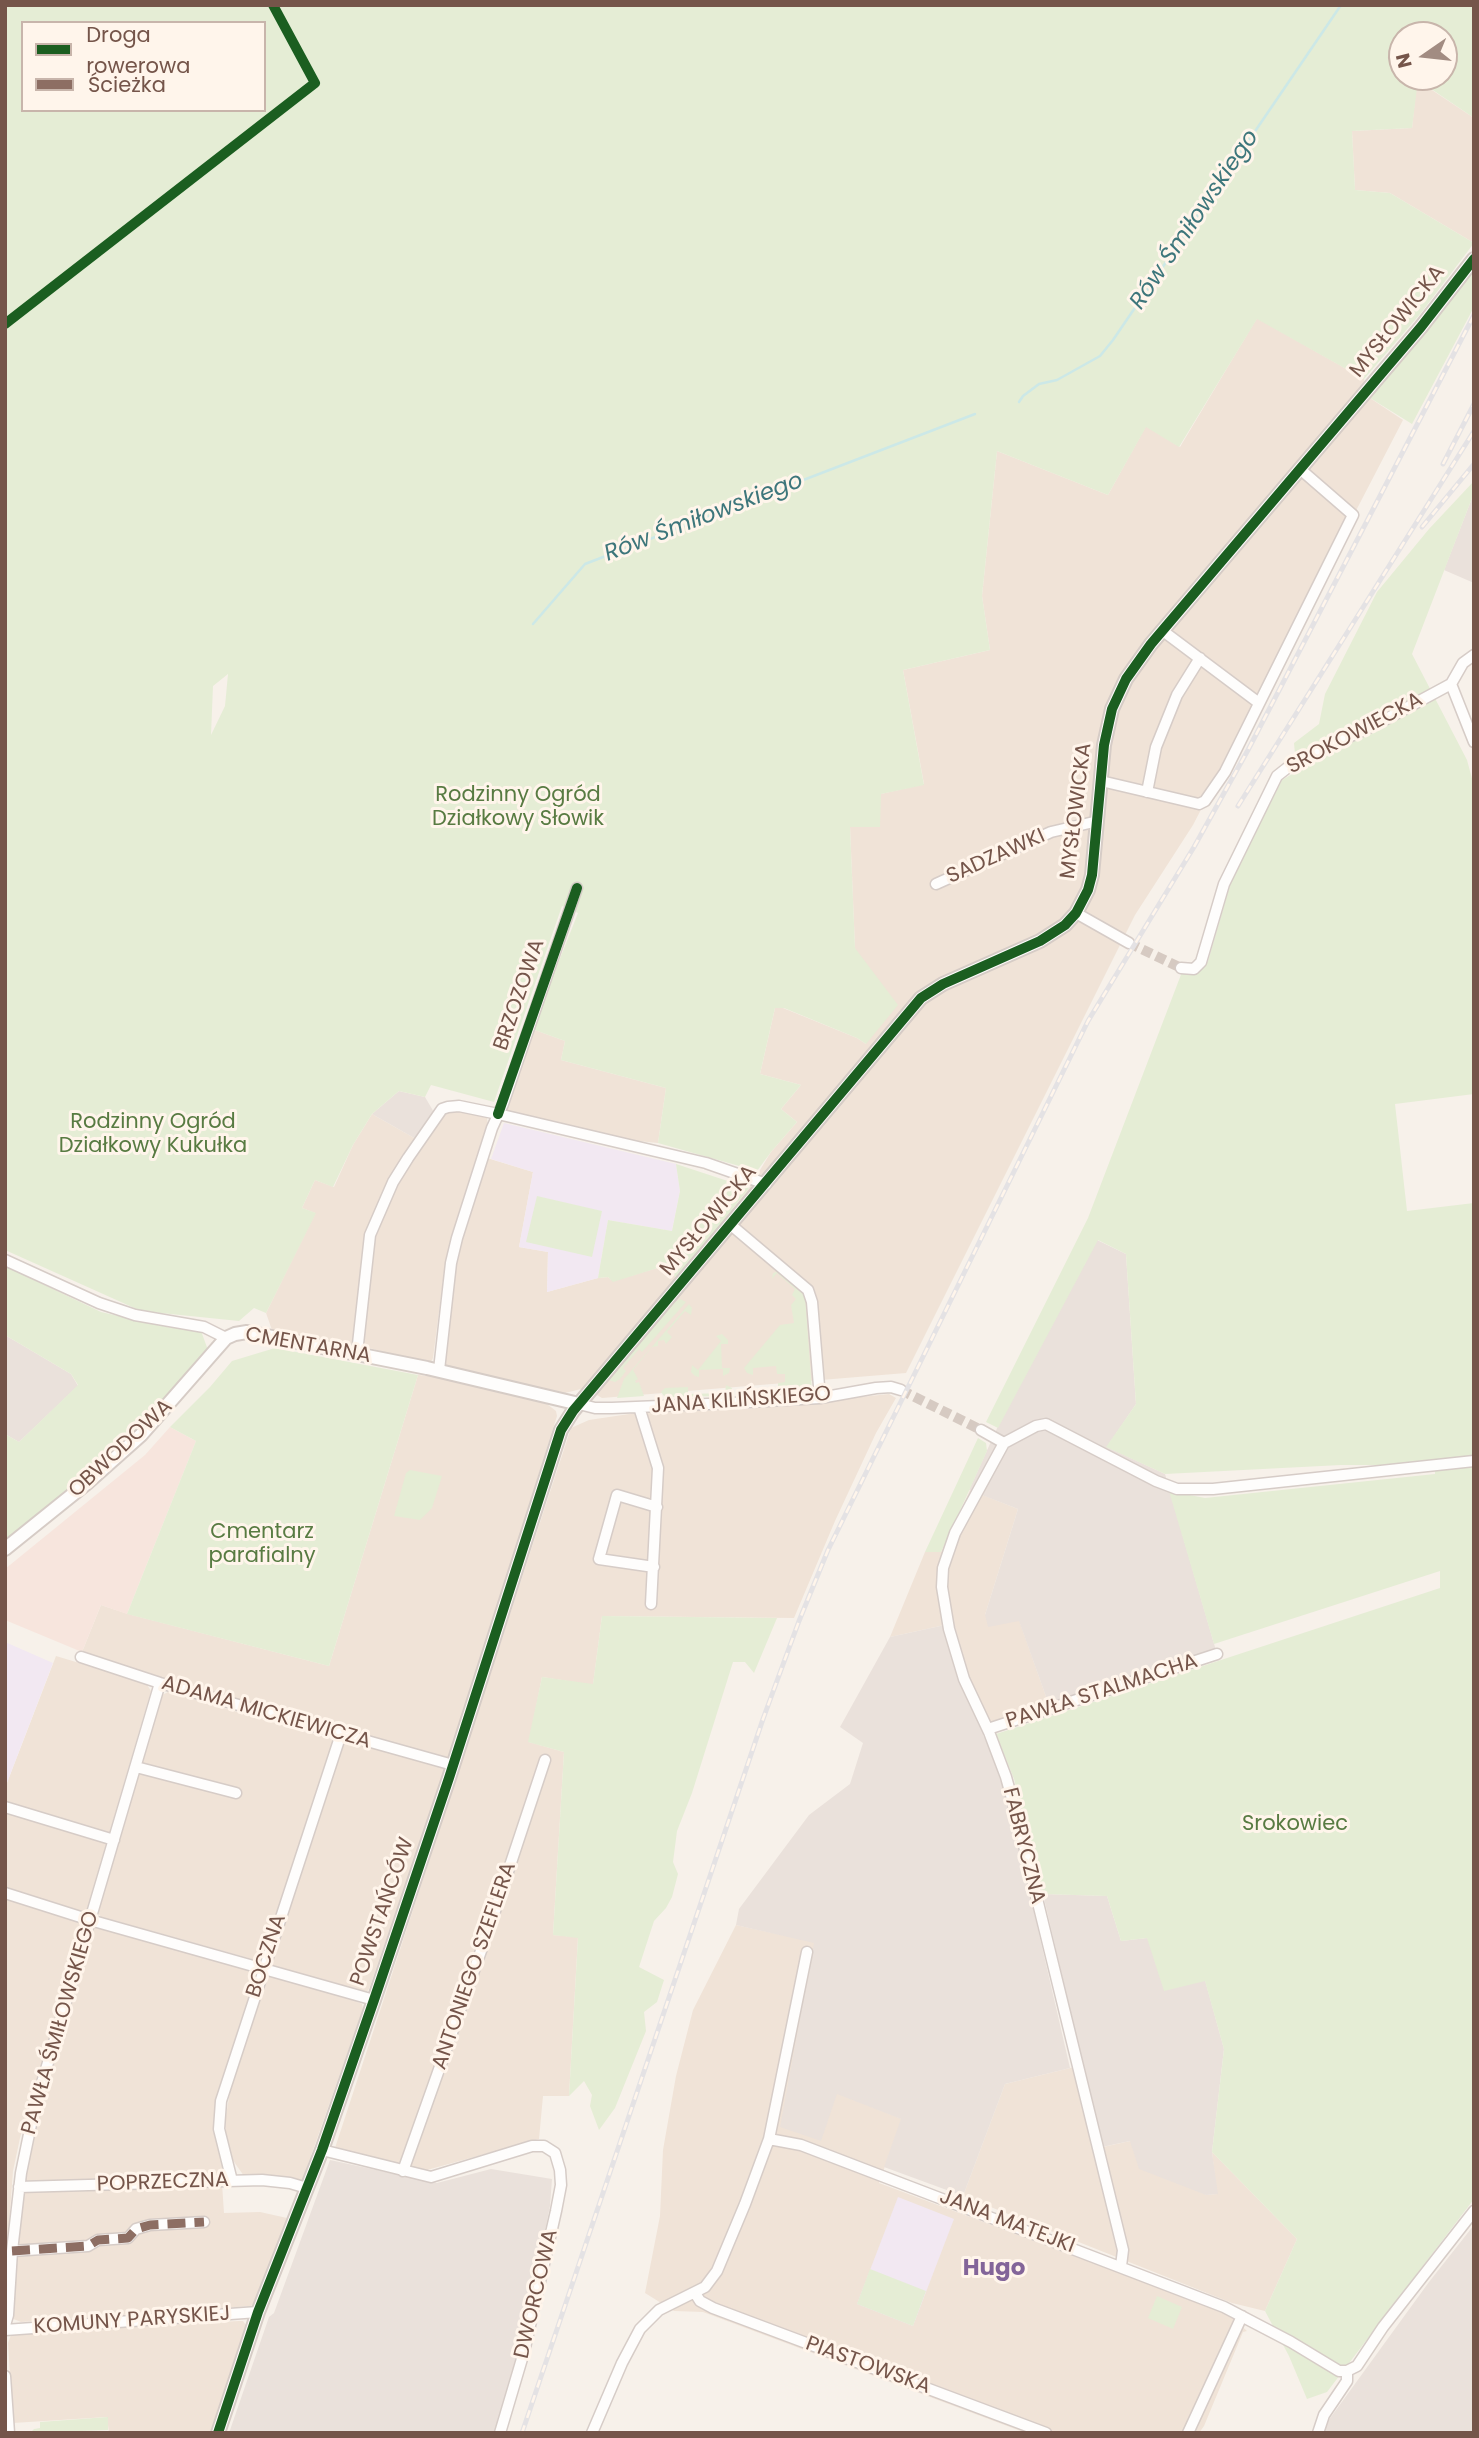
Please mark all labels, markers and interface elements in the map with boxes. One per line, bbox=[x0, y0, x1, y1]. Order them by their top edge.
text: Droga rowerowa bbox=[86, 20, 190, 80]
legend bbox=[21, 21, 266, 112]
north arrow bbox=[1388, 21, 1458, 91]
text: N bbox=[1389, 51, 1419, 71]
text: Ścieżka bbox=[88, 70, 166, 99]
water label: Rów Śmiłowskiego bbox=[1125, 125, 1265, 315]
street label: MYSŁOWICKA bbox=[1345, 261, 1451, 383]
water label: Rów Śmiłowskiego bbox=[601, 467, 807, 569]
street label: SROKOWIECKA bbox=[1283, 688, 1427, 780]
street label: MYSŁOWICKA bbox=[1056, 741, 1098, 881]
park label: Rodzinny Ogród Działkowy Słowik bbox=[432, 783, 604, 833]
street label: SADZAWKI bbox=[943, 824, 1049, 890]
street label: BRZOZOWA bbox=[489, 936, 551, 1054]
park label: Rodzinny Ogród Działkowy Kukułka bbox=[59, 1110, 247, 1160]
street label: MYSŁOWICKA bbox=[655, 1160, 763, 1282]
street label: CMENTARNA bbox=[243, 1323, 373, 1369]
street label: JANA KILIŃSKIEGO bbox=[650, 1382, 832, 1420]
street label: OBWODOWA bbox=[64, 1395, 178, 1503]
park label: Cmentarz parafialny bbox=[208, 1520, 316, 1570]
street label: PAWŁA STALMACHA bbox=[1003, 1649, 1201, 1735]
street label: ADAMA MICKIEWICZA bbox=[159, 1671, 373, 1755]
street label: FABRYCZNA bbox=[996, 1785, 1050, 1907]
park label: Srokowiec bbox=[1242, 1812, 1348, 1838]
street label: POWSTAŃCÓW bbox=[346, 1835, 420, 1989]
street label: ANTONIEGO SZEFLERA bbox=[428, 1859, 522, 2073]
street label: PAWŁA ŚMIŁOWSKIEGO bbox=[17, 1908, 105, 2138]
street label: BOCZNA bbox=[242, 1911, 292, 2001]
street label: POPRZECZNA bbox=[96, 2168, 230, 2198]
street label: JANA MATEJKI bbox=[936, 2185, 1078, 2259]
street label: DWORCOWA bbox=[510, 2227, 564, 2361]
district label: Hugo bbox=[963, 2255, 1025, 2283]
street label: KOMUNY PARYSKIEJ bbox=[33, 2302, 231, 2340]
street label: PIASTOWSKA bbox=[802, 2332, 934, 2400]

